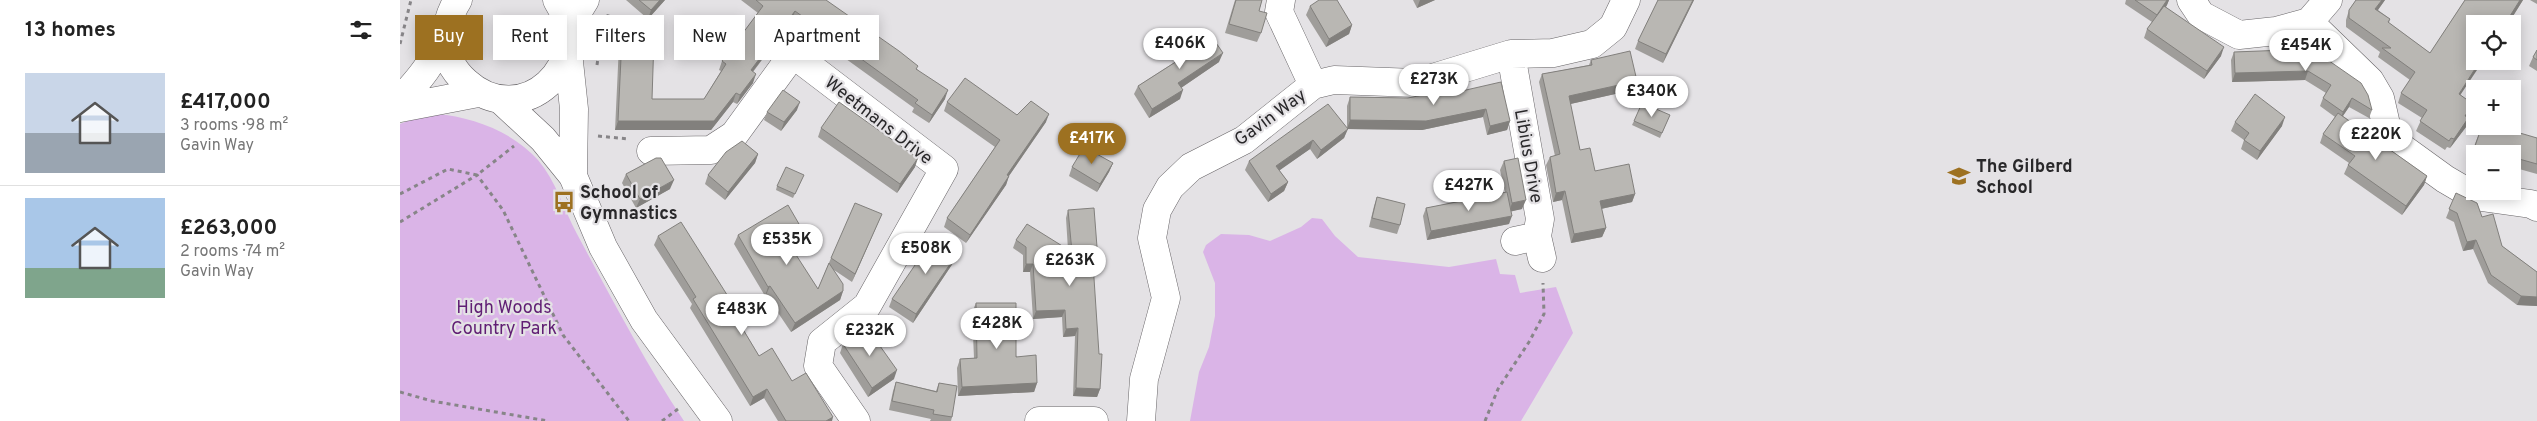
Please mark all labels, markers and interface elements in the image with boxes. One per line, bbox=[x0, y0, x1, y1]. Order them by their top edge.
chip: Buy bbox=[415, 15, 483, 60]
chip: Rent bbox=[493, 15, 567, 60]
chip: Filters bbox=[577, 15, 664, 60]
chip: New bbox=[674, 15, 745, 60]
chip: Apartment bbox=[755, 15, 879, 60]
map controls bbox=[2466, 15, 2521, 200]
button: locate bbox=[2466, 15, 2521, 70]
icon: filters bbox=[347, 16, 375, 44]
text: 13 homes bbox=[25, 17, 116, 44]
pin: £406K bbox=[1145, 28, 1215, 70]
pin: £454K bbox=[2271, 30, 2341, 72]
text: £406K bbox=[1154, 34, 1206, 54]
text: £454K bbox=[2280, 36, 2332, 56]
pin: £273K bbox=[1399, 64, 1469, 106]
text: £273K bbox=[1410, 70, 1458, 90]
street label: Weetmans Drive bbox=[819, 72, 937, 171]
pin: £340K bbox=[1617, 76, 1687, 118]
button: + bbox=[2466, 80, 2521, 135]
text: £340K bbox=[1626, 82, 1678, 102]
street label: Gavin Way bbox=[1230, 84, 1311, 152]
text: £417,000 bbox=[180, 89, 271, 116]
icon: home bbox=[65, 93, 125, 153]
street label: Libius Drive bbox=[1508, 108, 1547, 205]
text: 3 rooms · 98 m² bbox=[180, 116, 288, 136]
pin: £220K bbox=[2341, 119, 2411, 161]
pin: £417K bbox=[1057, 122, 1127, 165]
text: £220K bbox=[2350, 125, 2402, 145]
text: £417K bbox=[1069, 129, 1115, 149]
text: Gavin Way bbox=[180, 136, 254, 156]
button: − bbox=[2466, 145, 2521, 200]
place label: The Gilberd School bbox=[1976, 156, 2073, 200]
school or university icon: The Gilberd School bbox=[1946, 163, 1972, 189]
pin: £427K bbox=[1434, 170, 1504, 212]
text: £427K bbox=[1444, 176, 1494, 196]
place label: School of Gymnastics bbox=[580, 182, 678, 226]
bus stop icon: School of Gymnastics bbox=[551, 189, 577, 215]
text: £263,000 bbox=[180, 215, 277, 242]
icon: home bbox=[65, 218, 125, 278]
pin: £535K bbox=[752, 224, 822, 266]
text: £535K bbox=[762, 230, 812, 250]
pin: £508K bbox=[891, 232, 961, 275]
text: £508K bbox=[900, 239, 952, 259]
text: 2 rooms · 74 m² bbox=[180, 242, 285, 262]
pin: £263K bbox=[1035, 244, 1105, 287]
text: £263K bbox=[1045, 251, 1095, 271]
text: Gavin Way bbox=[180, 262, 254, 282]
pin: £483K bbox=[707, 294, 777, 336]
park label: High Woods Country Park bbox=[451, 297, 557, 341]
text: £483K bbox=[717, 300, 767, 320]
pin: £428K bbox=[962, 308, 1032, 350]
pin: £232K bbox=[835, 314, 905, 357]
text: £428K bbox=[971, 314, 1023, 334]
text: £232K bbox=[845, 321, 895, 341]

